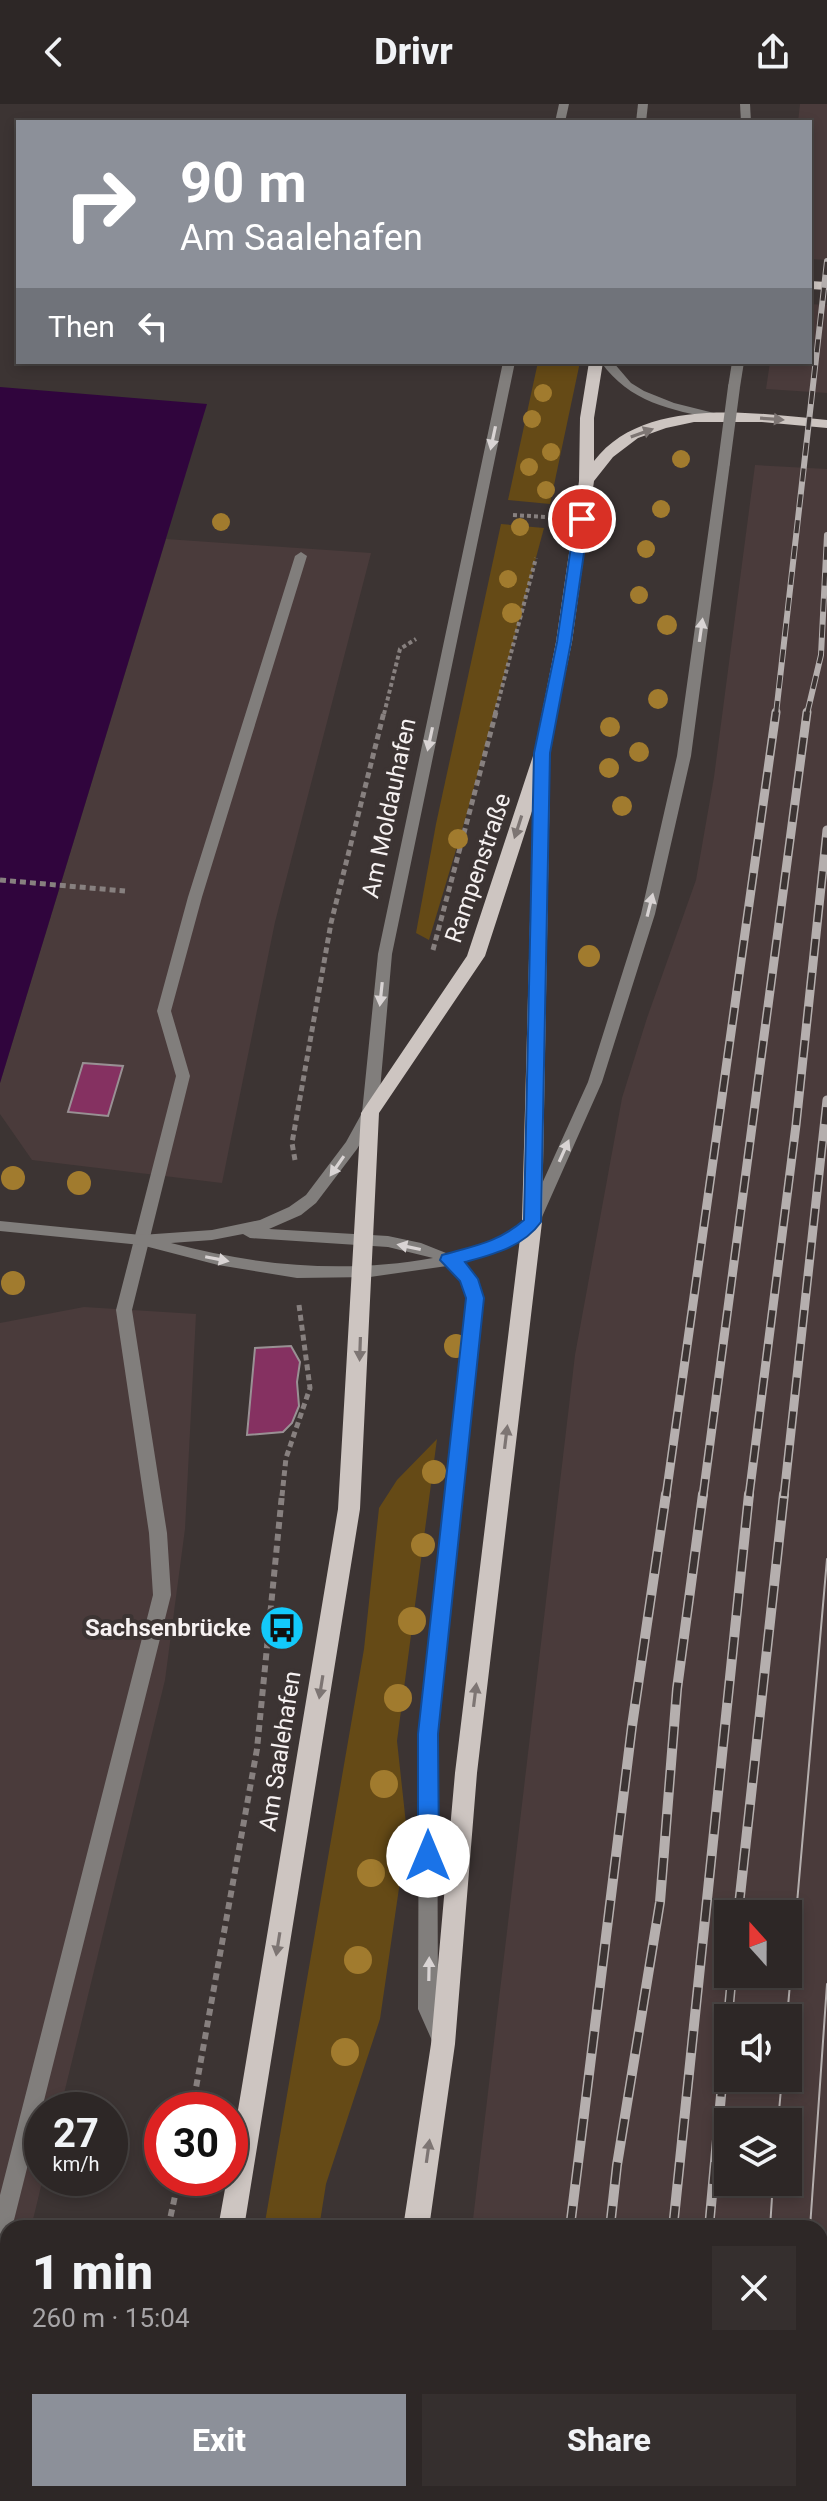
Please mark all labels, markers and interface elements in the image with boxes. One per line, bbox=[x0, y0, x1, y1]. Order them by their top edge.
icon: back bbox=[32, 30, 76, 74]
icon: share bbox=[751, 30, 795, 74]
text: Drivr bbox=[374, 31, 453, 73]
text: 90 m bbox=[180, 150, 307, 216]
icon: right bbox=[48, 152, 152, 256]
text: Am Saalehafen bbox=[180, 217, 423, 259]
icon: left bbox=[131, 304, 175, 348]
text: Then bbox=[48, 309, 115, 344]
one-way arrow bbox=[759, 413, 784, 426]
one-way arrow bbox=[486, 426, 499, 451]
one-way arrow bbox=[630, 426, 654, 438]
pin bbox=[548, 485, 616, 553]
icon: arrive bbox=[560, 497, 604, 541]
one-way arrow bbox=[695, 618, 708, 643]
street label: Am Moldauhafen bbox=[356, 715, 422, 901]
one-way arrow bbox=[423, 726, 436, 751]
street label: Rampenstraße bbox=[439, 790, 517, 946]
one-way arrow bbox=[511, 816, 523, 840]
one-way arrow bbox=[644, 893, 656, 918]
one-way arrow bbox=[375, 982, 388, 1007]
one-way arrow bbox=[558, 1139, 571, 1162]
one-way arrow bbox=[330, 1155, 345, 1176]
one-way arrow bbox=[397, 1240, 422, 1253]
one-way arrow bbox=[204, 1253, 229, 1266]
one-way arrow bbox=[353, 1337, 366, 1362]
one-way arrow bbox=[500, 1424, 513, 1449]
bus stop icon: Sachsenbrücke bbox=[258, 1604, 306, 1652]
place label: Sachsenbrücke bbox=[85, 1614, 251, 1642]
street label: Am Saalehafen bbox=[254, 1669, 306, 1833]
one-way arrow bbox=[314, 1675, 326, 1700]
one-way arrow bbox=[469, 1682, 482, 1707]
position arrow bbox=[386, 1814, 470, 1898]
north arrow bbox=[714, 1900, 802, 1988]
map controls bbox=[714, 1900, 802, 2196]
one-way arrow bbox=[271, 1931, 284, 1956]
one-way arrow bbox=[422, 1956, 435, 1981]
button: sound bbox=[714, 2004, 802, 2092]
speed limit sign: 30 bbox=[144, 2092, 248, 2196]
button: layers bbox=[714, 2108, 802, 2196]
text: 27 bbox=[53, 2110, 99, 2157]
one-way arrow bbox=[422, 2138, 435, 2163]
text: km/h bbox=[53, 2152, 99, 2176]
text: 1 min bbox=[32, 2244, 153, 2301]
button: close bbox=[712, 2246, 796, 2330]
text: 260 m · 15:04 bbox=[32, 2303, 190, 2333]
button: Exit bbox=[32, 2394, 406, 2486]
button: Share bbox=[422, 2394, 796, 2486]

